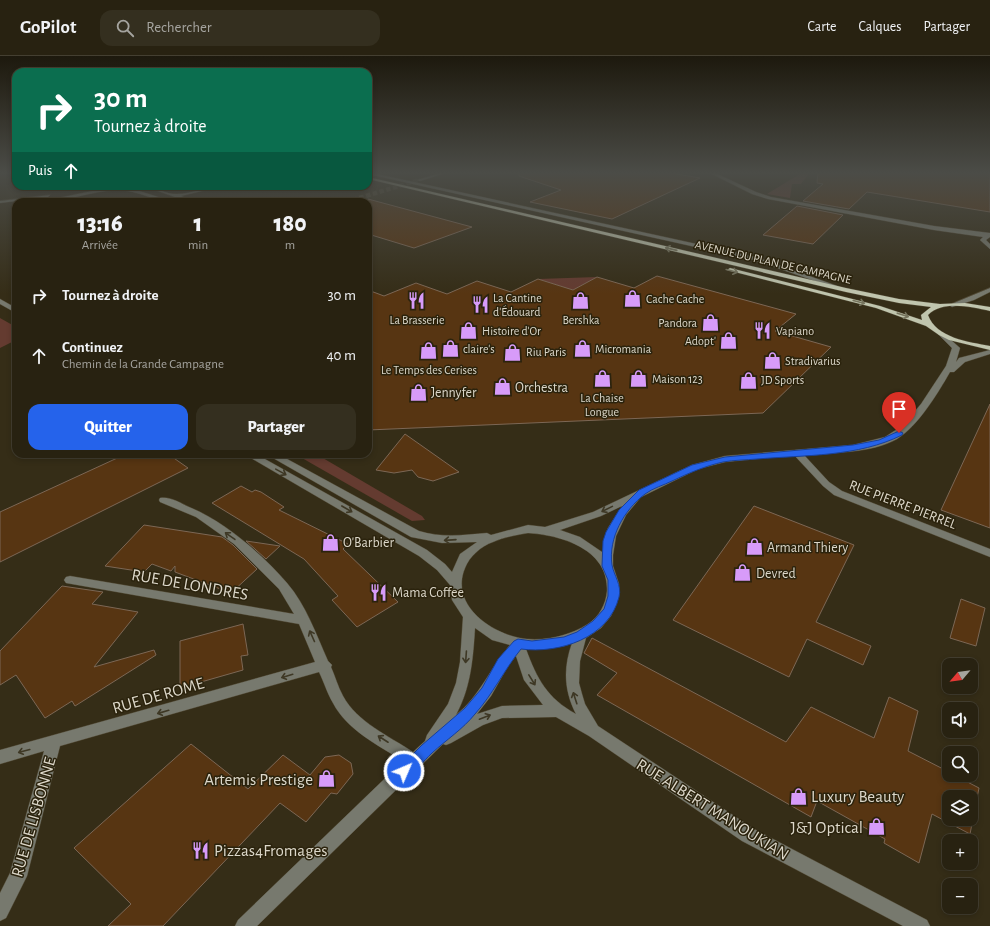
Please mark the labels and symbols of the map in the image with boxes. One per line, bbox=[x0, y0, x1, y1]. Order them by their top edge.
street label: AVENUE DU PLAN DE CAMPAGNE bbox=[694, 238, 853, 286]
one-way arrow bbox=[665, 245, 678, 253]
one-way arrow bbox=[726, 268, 739, 275]
shop icon: Cache Cache bbox=[623, 289, 643, 309]
restaurant icon: La Brasserie bbox=[407, 291, 427, 311]
shop icon: Bershka bbox=[571, 291, 591, 311]
place label: La Cantine d'Édouard bbox=[493, 292, 542, 318]
place label: Cache Cache bbox=[646, 293, 704, 305]
restaurant icon: La Cantine d'Édouard bbox=[470, 295, 490, 315]
one-way arrow bbox=[852, 299, 865, 307]
one-way arrow bbox=[896, 312, 909, 319]
shop icon: Pandora bbox=[700, 313, 720, 333]
place label: La Brasserie bbox=[390, 314, 444, 326]
place label: Bershka bbox=[562, 314, 600, 326]
place label: Pandora bbox=[658, 317, 697, 329]
shop icon: Histoire d'Or bbox=[459, 321, 479, 341]
restaurant icon: Vapiano bbox=[753, 321, 773, 341]
place label: Histoire d'Or bbox=[482, 325, 541, 337]
place label: Vapiano bbox=[776, 325, 814, 337]
shop icon: Adopt' bbox=[719, 331, 739, 351]
place label: Adopt' bbox=[685, 335, 716, 347]
shop icon: claire's bbox=[440, 339, 460, 359]
shop icon: Micromania bbox=[572, 339, 592, 359]
shop icon: Le Temps des Cerises bbox=[419, 341, 439, 361]
shop icon: Riu Paris bbox=[503, 342, 523, 362]
place label: claire's bbox=[463, 343, 495, 355]
place label: Micromania bbox=[595, 343, 652, 355]
place label: Riu Paris bbox=[526, 346, 566, 358]
shop icon: Stradivarius bbox=[762, 351, 782, 371]
place label: Stradivarius bbox=[785, 355, 841, 367]
place label: Le Temps des Cerises bbox=[381, 364, 477, 376]
shop icon: La Chaise Longue bbox=[592, 369, 612, 389]
shop icon: Maison 123 bbox=[629, 369, 649, 389]
shop icon: JD Sports bbox=[738, 370, 758, 390]
place label: Maison 123 bbox=[652, 373, 703, 385]
place label: JD Sports bbox=[761, 374, 804, 386]
shop icon: Orchestra bbox=[492, 377, 512, 397]
place label: Orchestra bbox=[515, 381, 569, 395]
shop icon: Jennyfer bbox=[408, 382, 428, 402]
place label: Jennyfer bbox=[431, 386, 477, 400]
place label: La Chaise Longue bbox=[580, 392, 624, 418]
pin bbox=[882, 392, 916, 433]
one-way arrow bbox=[275, 468, 287, 476]
street label: RUE PIERRE PIERREL bbox=[847, 478, 958, 532]
one-way arrow bbox=[341, 505, 353, 513]
one-way arrow bbox=[601, 506, 613, 513]
one-way arrow bbox=[225, 532, 236, 540]
shop icon: O'Barbier bbox=[320, 532, 340, 552]
place label: O'Barbier bbox=[343, 536, 394, 550]
one-way arrow bbox=[444, 536, 457, 543]
shop icon: Armand Thiery bbox=[744, 537, 764, 557]
place label: Armand Thiery bbox=[767, 541, 848, 555]
shop icon: Devred bbox=[733, 563, 753, 583]
street label: RUE DE LONDRES bbox=[130, 566, 250, 603]
place label: Devred bbox=[756, 567, 796, 581]
restaurant icon: Mama Coffee bbox=[369, 582, 389, 602]
place label: Mama Coffee bbox=[392, 586, 464, 600]
one-way arrow bbox=[307, 630, 315, 642]
one-way arrow bbox=[463, 650, 470, 663]
north arrow bbox=[942, 658, 978, 694]
one-way arrow bbox=[281, 673, 294, 680]
street label: RUE DE ROME bbox=[110, 674, 206, 717]
one-way arrow bbox=[528, 674, 536, 685]
one-way arrow bbox=[571, 692, 578, 705]
one-way arrow bbox=[156, 709, 169, 716]
one-way arrow bbox=[479, 713, 491, 721]
one-way arrow bbox=[377, 735, 389, 743]
one-way arrow bbox=[18, 748, 31, 755]
position arrow bbox=[383, 750, 425, 792]
street label: RUE DE LISBONNE bbox=[8, 755, 59, 879]
street label: RUE ALBERT MANOUKIAN bbox=[634, 756, 792, 863]
shop icon: Artemis Prestige bbox=[316, 769, 336, 789]
place label: Artemis Prestige bbox=[204, 771, 313, 788]
shop icon: Luxury Beauty bbox=[788, 786, 808, 806]
place label: Luxury Beauty bbox=[811, 788, 905, 806]
shop icon: J&J Optical bbox=[866, 817, 886, 837]
place label: J&J Optical bbox=[790, 819, 863, 836]
restaurant icon: Pizzas4Fromages bbox=[191, 840, 211, 860]
place label: Pizzas4Fromages bbox=[214, 842, 328, 859]

